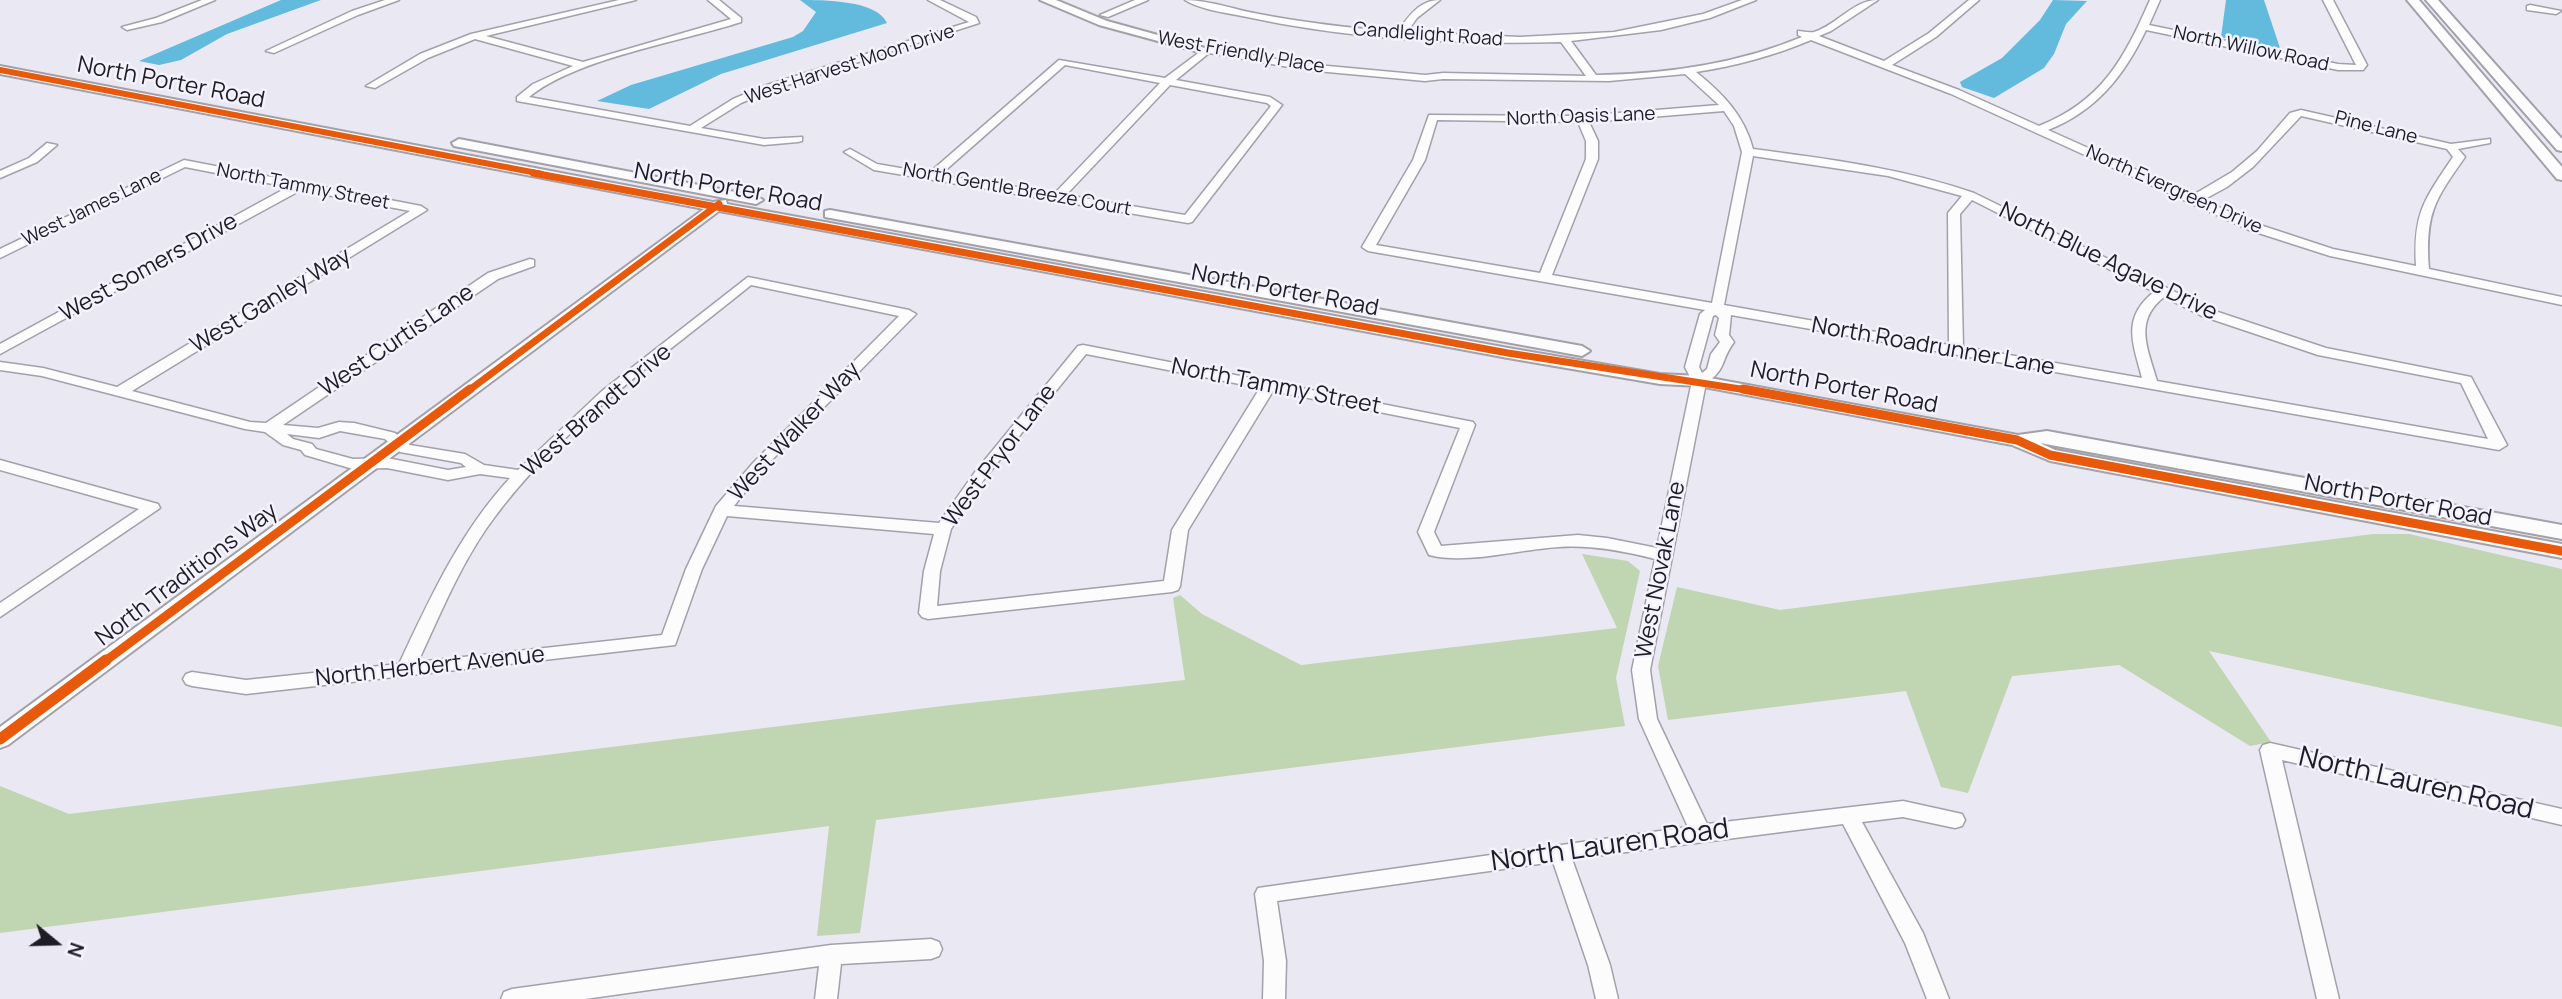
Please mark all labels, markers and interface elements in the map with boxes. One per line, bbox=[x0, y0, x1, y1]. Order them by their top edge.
street label: Candlelight Road bbox=[1352, 18, 1504, 52]
street label: West Harvest Moon Drive bbox=[742, 20, 958, 110]
street label: North Willow Road bbox=[2171, 21, 2331, 77]
street label: West Friendly Place bbox=[1156, 27, 1326, 79]
street label: North Porter Road bbox=[75, 51, 267, 115]
street label: North Oasis Lane bbox=[1506, 103, 1656, 131]
street label: Pine Lane bbox=[2332, 107, 2420, 149]
street label: North Evergreen Drive bbox=[2082, 141, 2266, 239]
street label: North Porter Road bbox=[632, 158, 824, 218]
street label: North Tammy Street bbox=[215, 159, 391, 215]
street label: North Gentle Breeze Court bbox=[901, 159, 1133, 221]
street label: West James Lane bbox=[19, 164, 165, 252]
street label: North Blue Agave Drive bbox=[1994, 197, 2222, 327]
street label: West Somers Drive bbox=[56, 208, 242, 328]
street label: West Ganley Way bbox=[186, 242, 356, 360]
street label: North Porter Road bbox=[1189, 259, 1381, 323]
street label: West Curtis Lane bbox=[314, 279, 480, 403]
street label: North Roadrunner Lane bbox=[1809, 312, 2057, 382]
street label: West Brandt Drive bbox=[517, 339, 677, 483]
street label: North Tammy Street bbox=[1169, 353, 1383, 421]
street label: North Porter Road bbox=[1748, 356, 1940, 420]
street label: West Walker Way bbox=[723, 357, 867, 507]
street label: West Pryor Lane bbox=[937, 379, 1063, 533]
street label: North Porter Road bbox=[2302, 469, 2494, 533]
street label: West Novak Lane bbox=[1630, 479, 1692, 661]
street label: North Traditions Way bbox=[91, 498, 283, 652]
street label: North Herbert Avenue bbox=[314, 641, 546, 693]
street label: North Lauren Road bbox=[2295, 741, 2537, 827]
street label: North Lauren Road bbox=[1489, 813, 1731, 879]
north arrow bbox=[21, 908, 91, 978]
text: N bbox=[61, 939, 90, 961]

